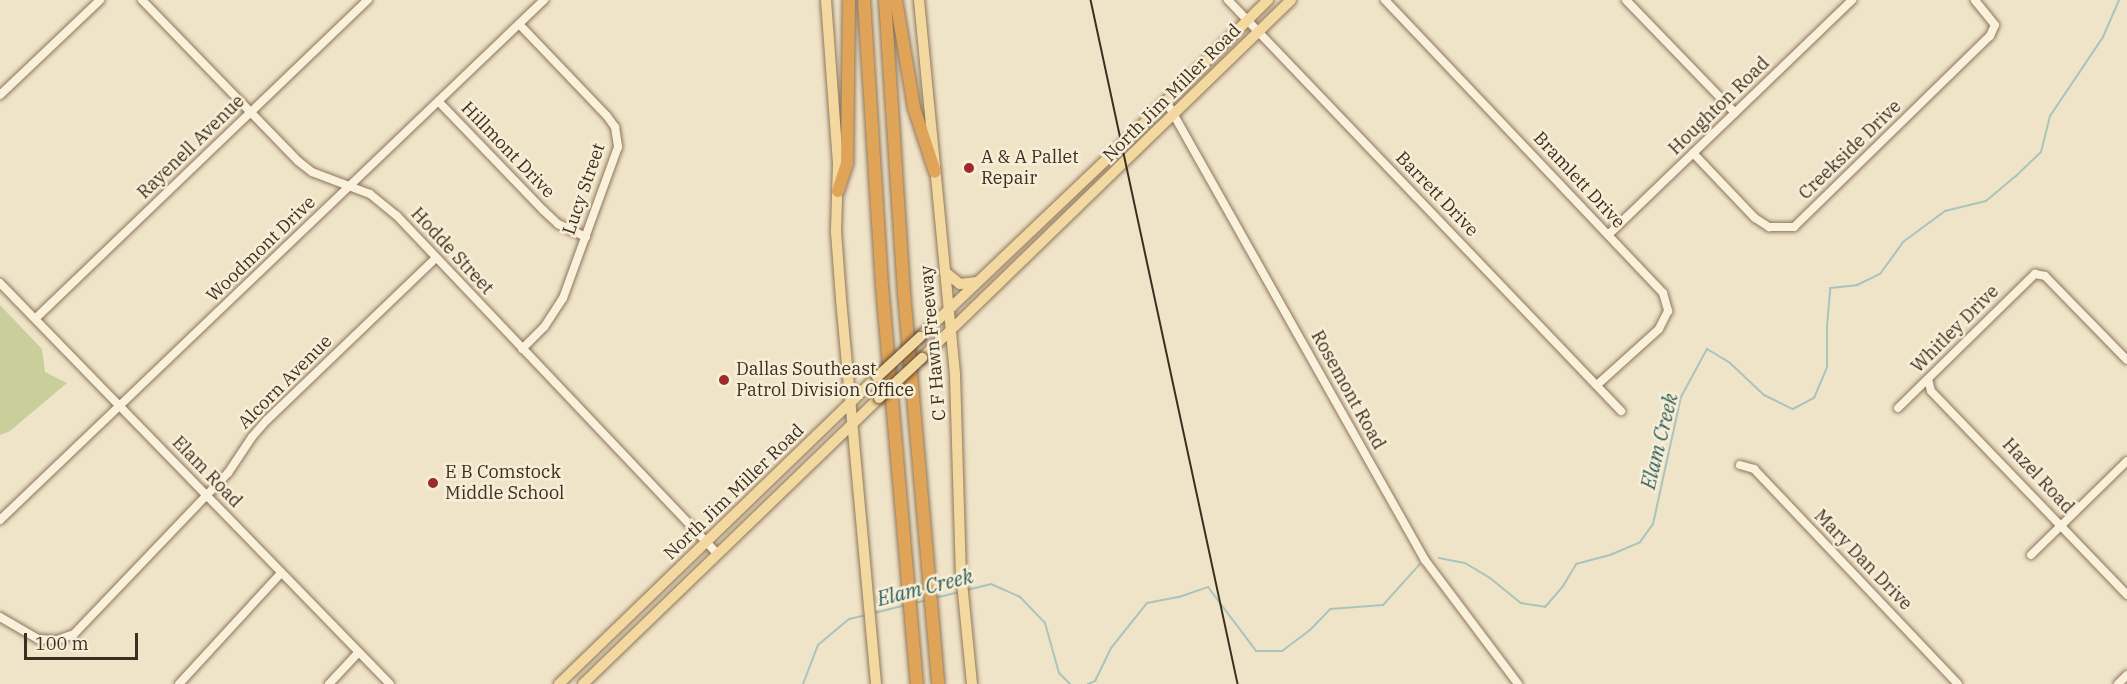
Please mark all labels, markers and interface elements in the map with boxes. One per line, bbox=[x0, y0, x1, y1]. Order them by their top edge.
street label: North Jim Miller Road bbox=[1099, 20, 1245, 166]
street label: Houghton Road bbox=[1664, 53, 1774, 159]
street label: Rayenell Avenue bbox=[133, 91, 249, 203]
street label: Creekside Drive bbox=[1794, 96, 1906, 204]
street label: Hillmont Drive bbox=[457, 97, 559, 203]
street label: Bramlett Drive bbox=[1529, 127, 1629, 233]
street label: Lucy Street bbox=[558, 140, 610, 238]
place label: A & A Pallet Repair bbox=[981, 147, 1079, 190]
street label: Barrett Drive bbox=[1391, 147, 1483, 241]
marker: A & A Pallet Repair bbox=[962, 161, 976, 175]
street label: Woodmont Drive bbox=[202, 192, 320, 306]
street label: Hodde Street bbox=[406, 203, 498, 299]
street label: C F Hawn Freeway bbox=[915, 264, 951, 422]
street label: Whitley Drive bbox=[1907, 281, 2003, 377]
street label: Rosemont Road bbox=[1306, 327, 1390, 453]
street label: Alcorn Avenue bbox=[234, 331, 336, 433]
place label: Dallas Southeast Patrol Division Office bbox=[736, 359, 914, 401]
marker: Dallas Southeast Patrol Division Office bbox=[717, 373, 731, 387]
water label: Elam Creek bbox=[1635, 391, 1683, 491]
street label: North Jim Miller Road bbox=[660, 420, 808, 564]
street label: Elam Road bbox=[168, 432, 246, 512]
street label: Hazel Road bbox=[1998, 434, 2078, 518]
place label: E B Comstock Middle School bbox=[445, 462, 564, 504]
marker: E B Comstock Middle School bbox=[426, 476, 440, 490]
street label: Mary Dan Drive bbox=[1810, 505, 1916, 615]
water label: Elam Creek bbox=[875, 563, 975, 611]
scale bar bbox=[27, 621, 141, 659]
text: 100 m bbox=[35, 632, 89, 655]

